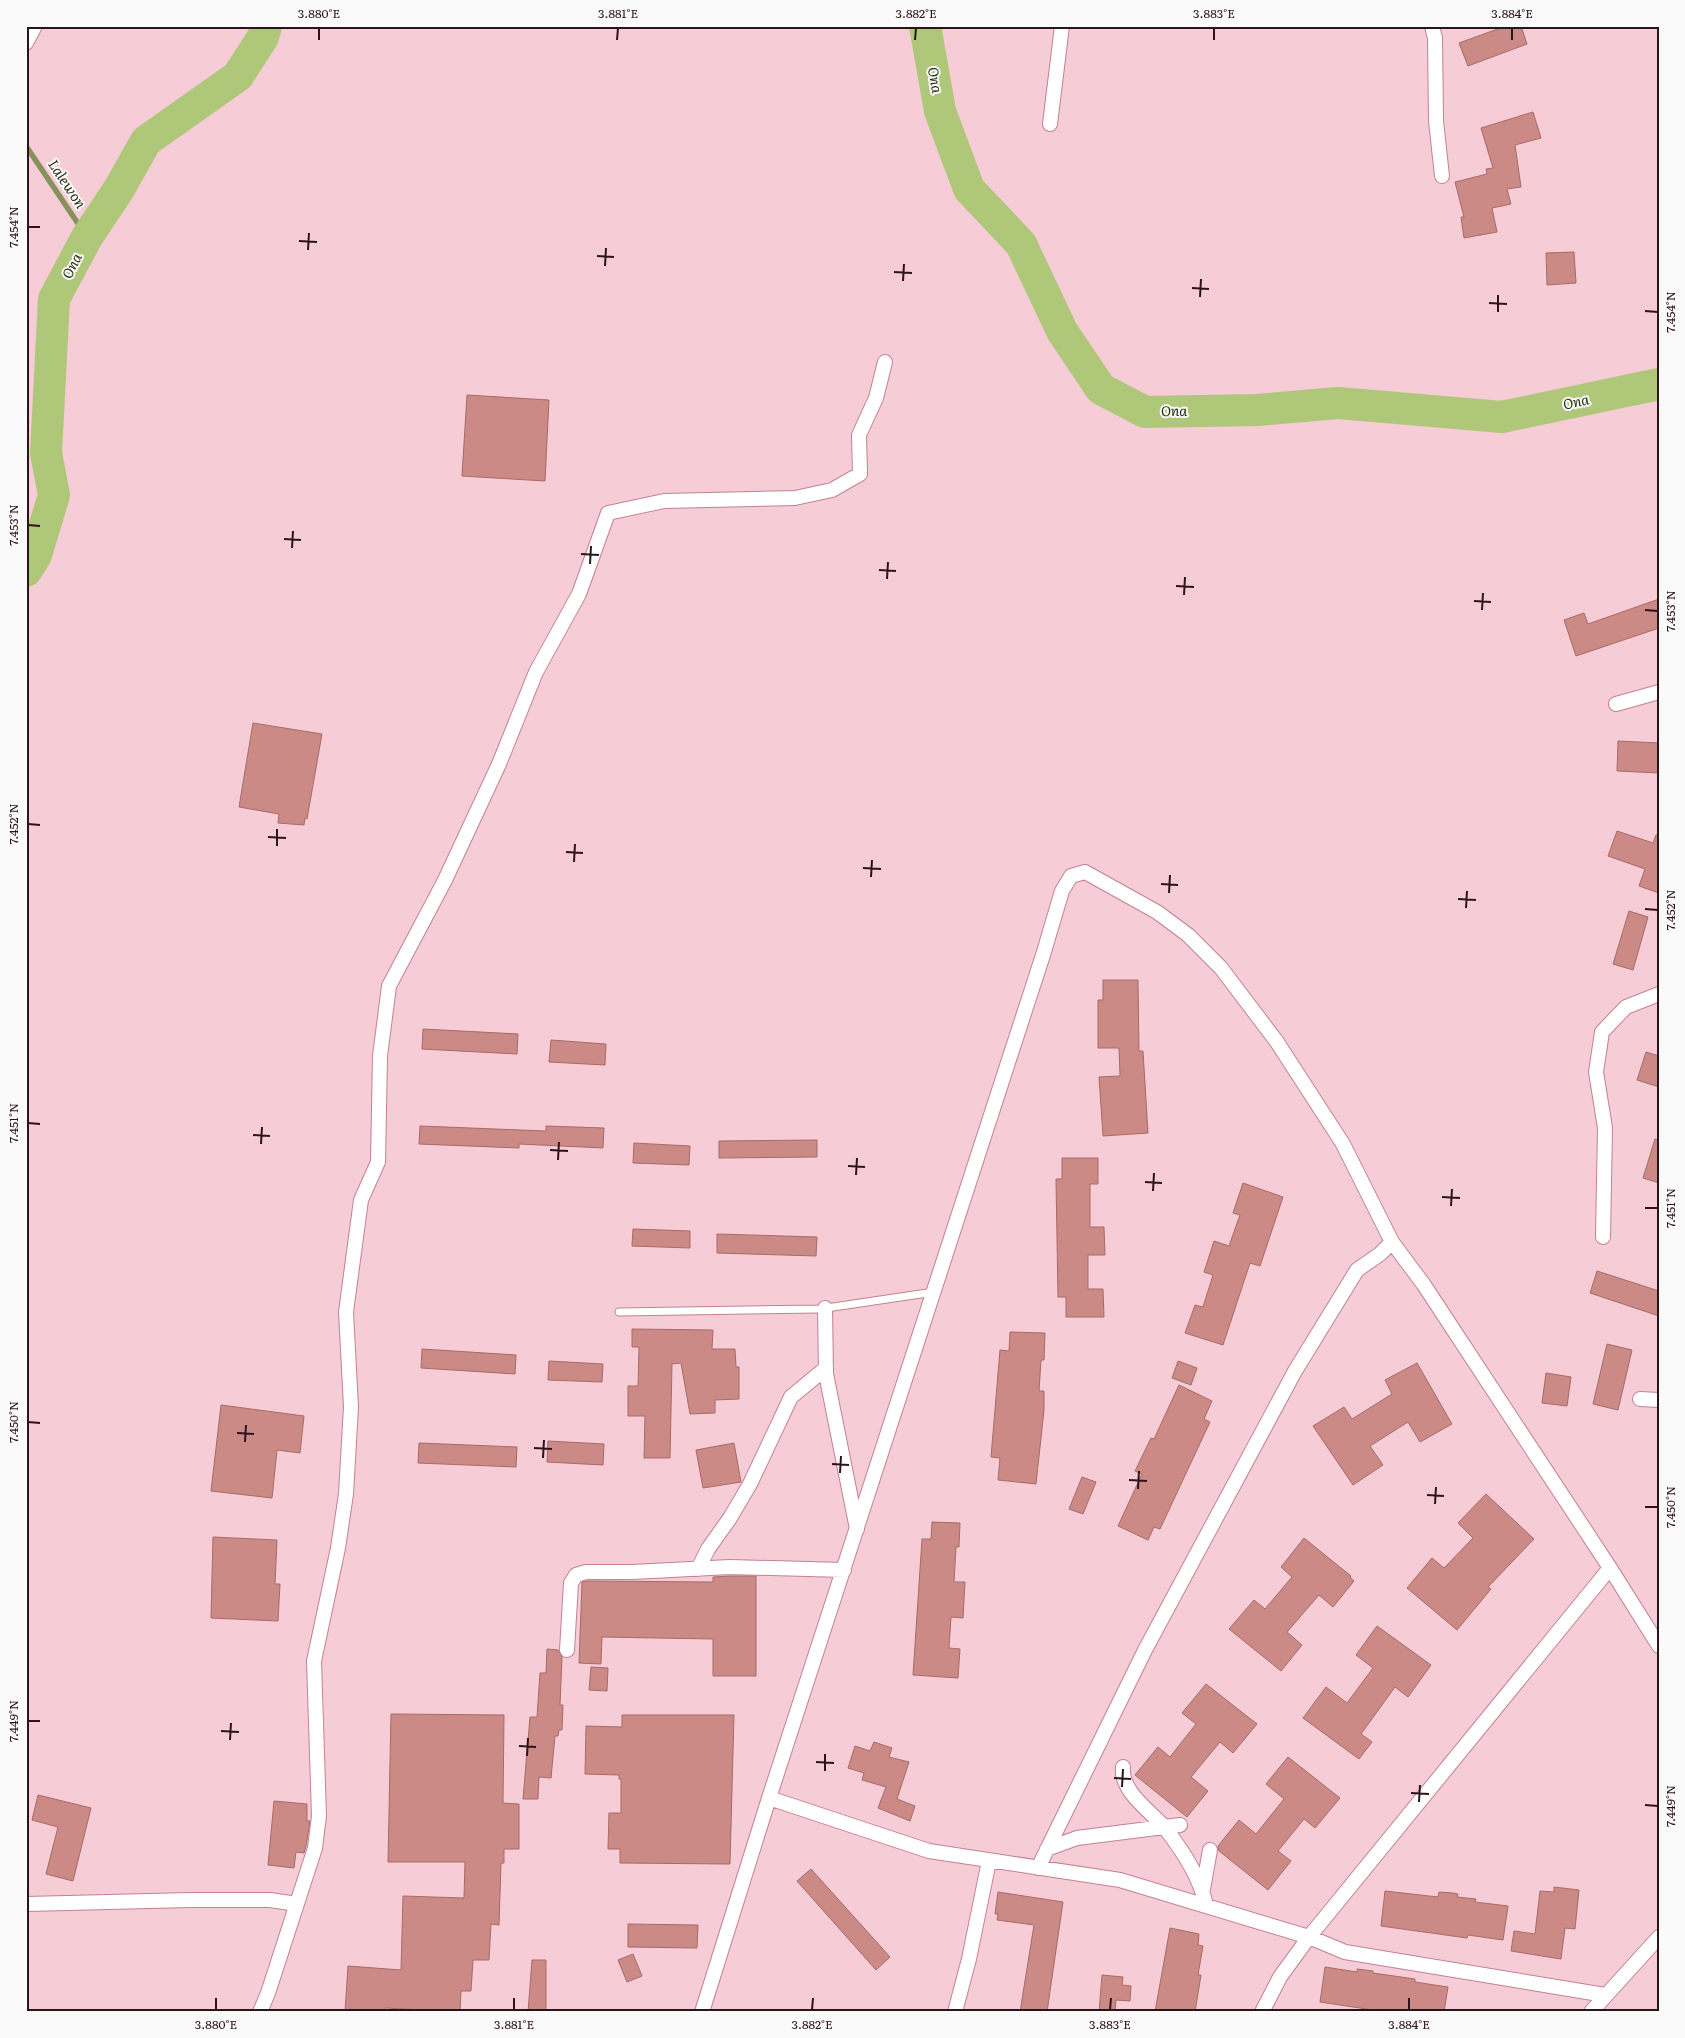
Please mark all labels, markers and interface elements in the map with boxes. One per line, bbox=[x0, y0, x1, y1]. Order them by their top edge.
text: 3.880°E bbox=[298, 4, 340, 22]
text: 3.881°E bbox=[598, 4, 638, 22]
text: 3.882°E bbox=[895, 4, 937, 22]
text: 3.883°E bbox=[1193, 4, 1235, 22]
text: 3.884°E bbox=[1491, 4, 1533, 22]
water label: Ona bbox=[924, 65, 948, 95]
water label: Lalewon bbox=[44, 155, 92, 212]
text: 7.454°N bbox=[4, 206, 22, 248]
water label: Ona bbox=[56, 249, 86, 282]
text: 7.454°N bbox=[1661, 291, 1679, 333]
water label: Ona bbox=[1561, 389, 1591, 414]
water label: Ona bbox=[1161, 400, 1187, 420]
text: 7.453°N bbox=[4, 504, 22, 546]
text: 7.453°N bbox=[1661, 590, 1679, 632]
text: 7.452°N bbox=[4, 803, 22, 845]
text: 7.452°N bbox=[1661, 889, 1679, 931]
text: 7.451°N bbox=[4, 1103, 22, 1143]
text: 7.451°N bbox=[1661, 1188, 1679, 1228]
text: 7.450°N bbox=[4, 1401, 22, 1443]
text: 7.450°N bbox=[1661, 1486, 1679, 1528]
text: 7.449°N bbox=[4, 1700, 22, 1742]
text: 7.449°N bbox=[1661, 1785, 1679, 1827]
text: 3.880°E bbox=[195, 2015, 237, 2033]
text: 3.881°E bbox=[494, 2015, 534, 2033]
text: 3.882°E bbox=[791, 2015, 833, 2033]
text: 3.883°E bbox=[1089, 2015, 1131, 2033]
text: 3.884°E bbox=[1388, 2015, 1430, 2033]

